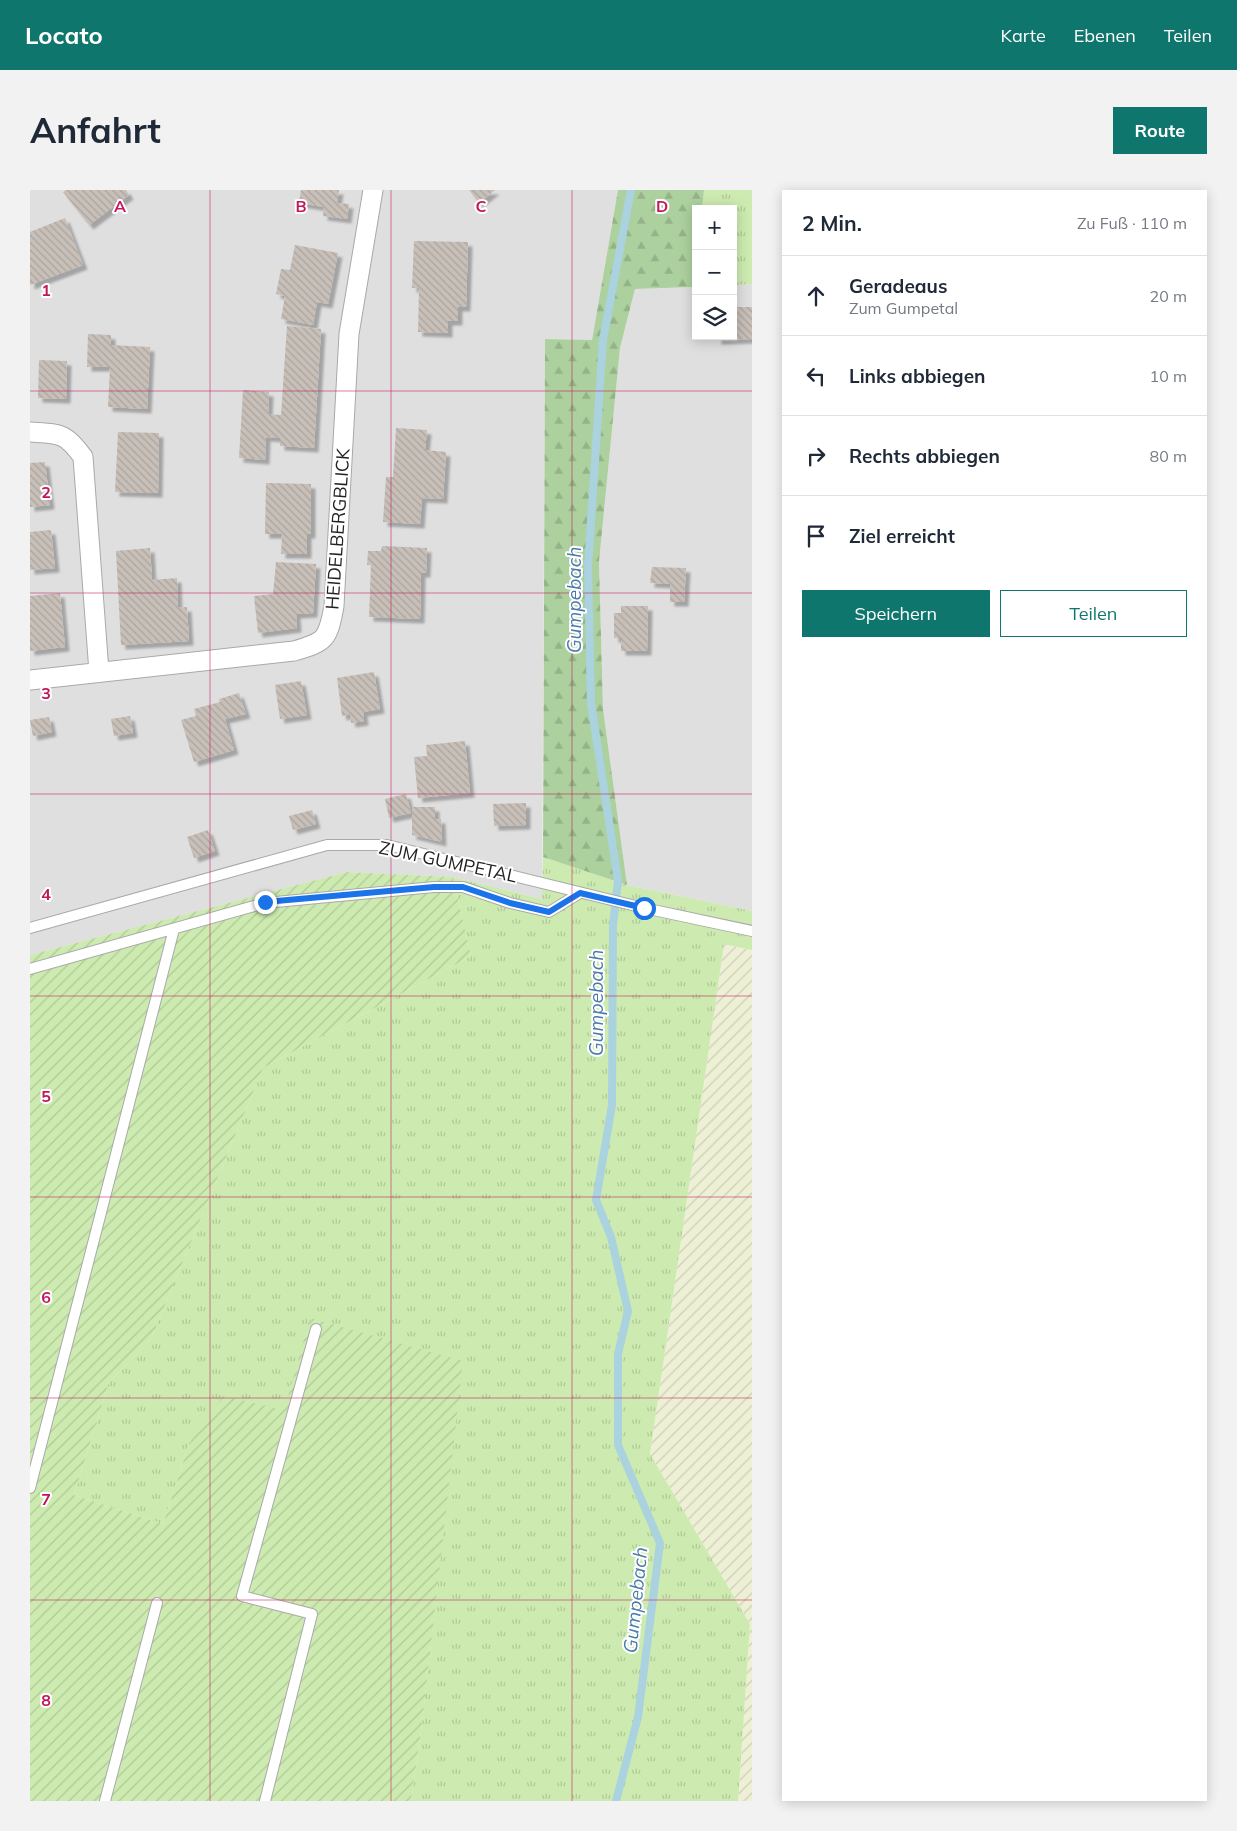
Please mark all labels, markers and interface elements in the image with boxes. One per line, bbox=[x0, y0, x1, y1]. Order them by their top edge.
text: Locato bbox=[25, 20, 103, 50]
text: Karte bbox=[1000, 24, 1046, 47]
text: Ebenen bbox=[1074, 24, 1136, 47]
text: Teilen bbox=[1164, 24, 1212, 47]
button: Route bbox=[1113, 107, 1207, 154]
text: Anfahrt bbox=[30, 108, 161, 152]
text: A bbox=[114, 196, 126, 216]
text: B bbox=[295, 196, 307, 216]
text: C bbox=[476, 196, 487, 216]
text: D bbox=[656, 196, 668, 216]
map controls bbox=[692, 205, 737, 340]
button: + bbox=[692, 205, 737, 250]
text: 2 Min. bbox=[802, 210, 862, 236]
text: Zu Fuß · 110 m bbox=[1077, 213, 1187, 233]
button: − bbox=[692, 250, 737, 295]
text: Geradeaus bbox=[849, 274, 947, 298]
text: 1 bbox=[41, 280, 51, 300]
icon: ahead bbox=[802, 282, 830, 310]
text: 20 m bbox=[1150, 286, 1187, 306]
button: layers bbox=[692, 295, 737, 340]
text: Zum Gumpetal bbox=[849, 298, 958, 318]
icon: left bbox=[802, 362, 830, 390]
text: Links abbiegen bbox=[849, 364, 986, 388]
text: 10 m bbox=[1150, 366, 1187, 386]
icon: right bbox=[802, 442, 830, 470]
text: Rechts abbiegen bbox=[849, 444, 1000, 468]
text: 80 m bbox=[1150, 446, 1187, 466]
street label: HEIDELBERGBLICK bbox=[320, 447, 355, 610]
text: 2 bbox=[41, 482, 51, 502]
icon: arrive bbox=[802, 522, 830, 550]
text: Ziel erreicht bbox=[849, 524, 955, 548]
water label: Gumpebach bbox=[562, 547, 586, 653]
button: Speichern bbox=[802, 590, 990, 637]
button: Teilen bbox=[1000, 590, 1187, 637]
text: 3 bbox=[41, 683, 51, 703]
street label: ZUM GUMPETAL bbox=[377, 836, 519, 887]
text: 4 bbox=[41, 884, 51, 904]
route end bbox=[254, 891, 277, 914]
route start bbox=[633, 897, 656, 920]
water label: Gumpebach bbox=[584, 950, 608, 1056]
text: 5 bbox=[41, 1086, 51, 1106]
text: 6 bbox=[41, 1287, 51, 1307]
text: 7 bbox=[41, 1489, 51, 1509]
water label: Gumpebach bbox=[617, 1546, 653, 1654]
text: 8 bbox=[41, 1690, 51, 1710]

